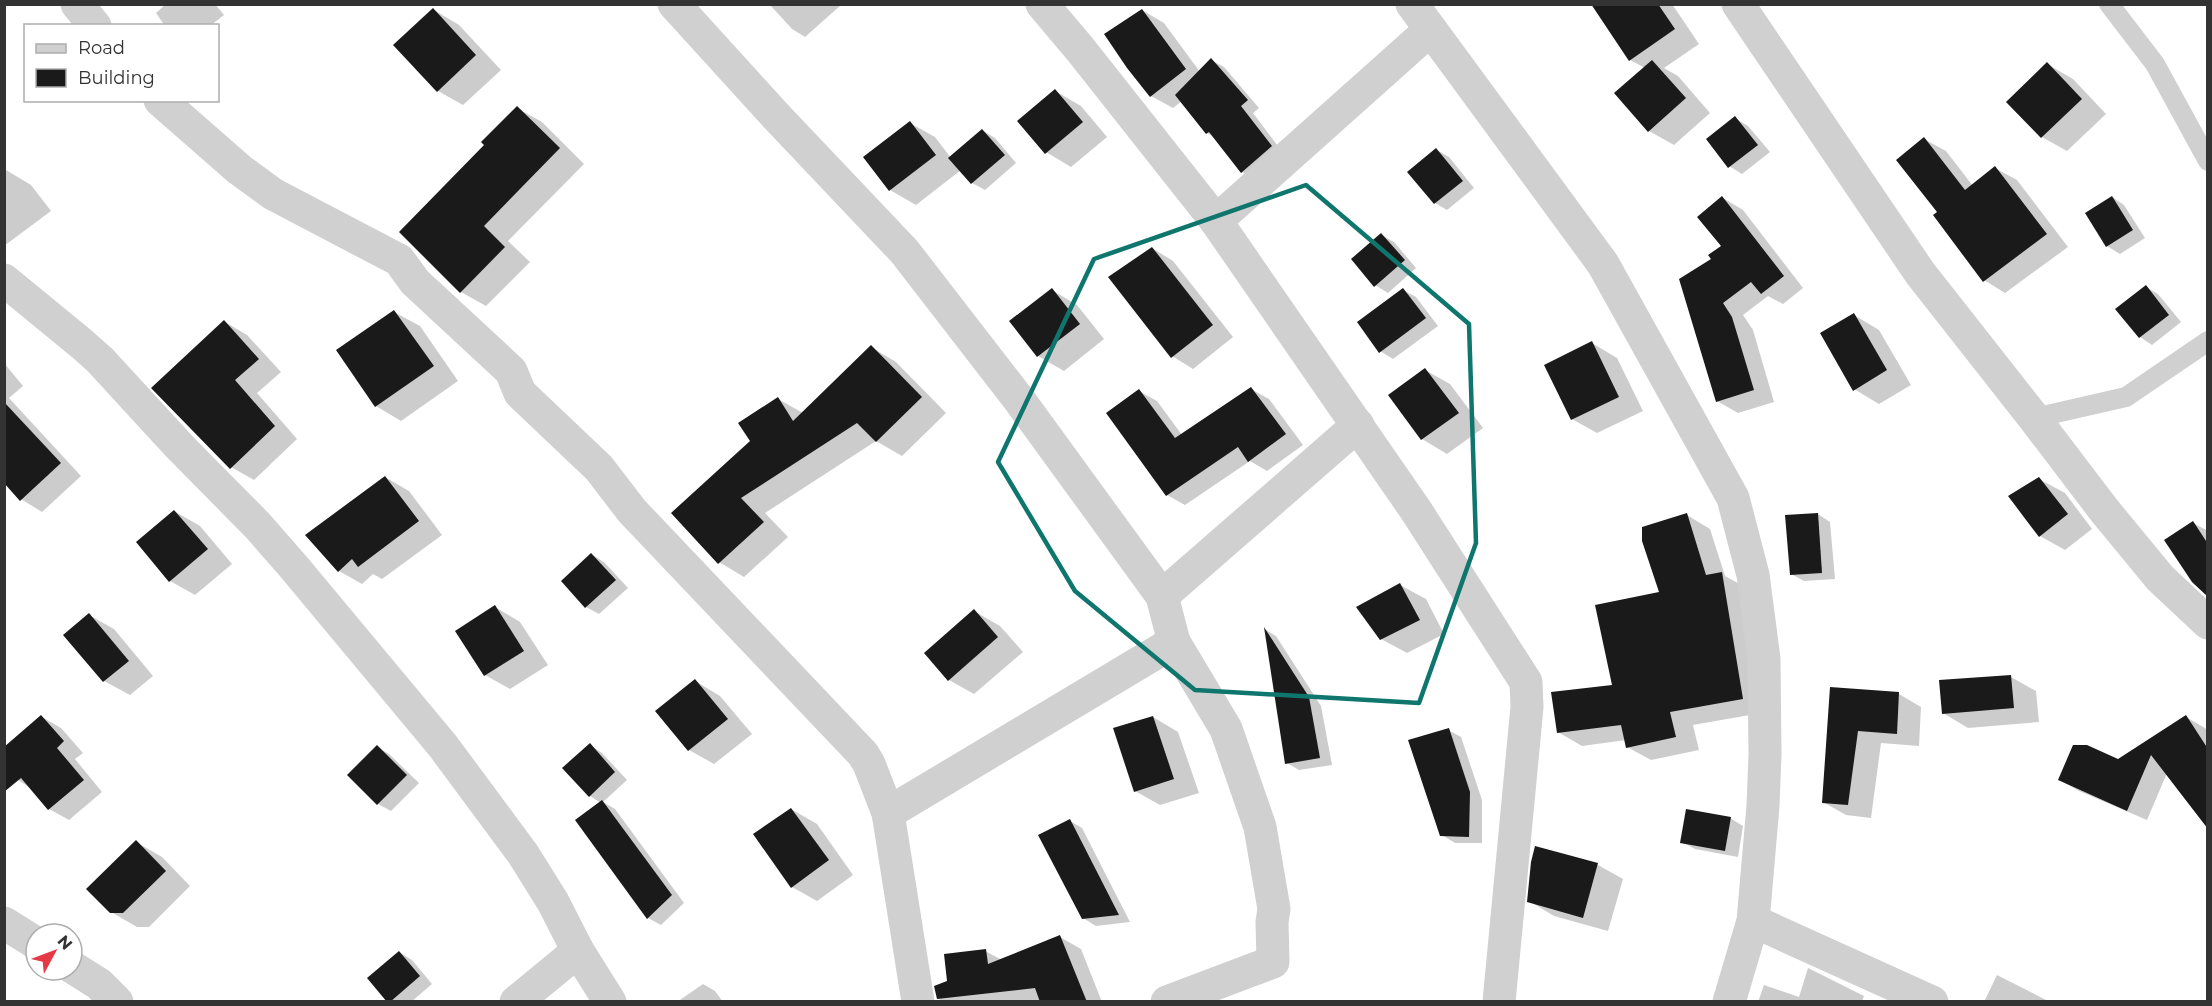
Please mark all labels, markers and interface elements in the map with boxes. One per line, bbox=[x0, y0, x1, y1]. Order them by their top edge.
legend bbox=[24, 24, 219, 102]
text: Road bbox=[78, 37, 125, 59]
text: Building bbox=[78, 67, 155, 89]
north arrow bbox=[24, 922, 84, 982]
text: N bbox=[54, 931, 76, 954]

